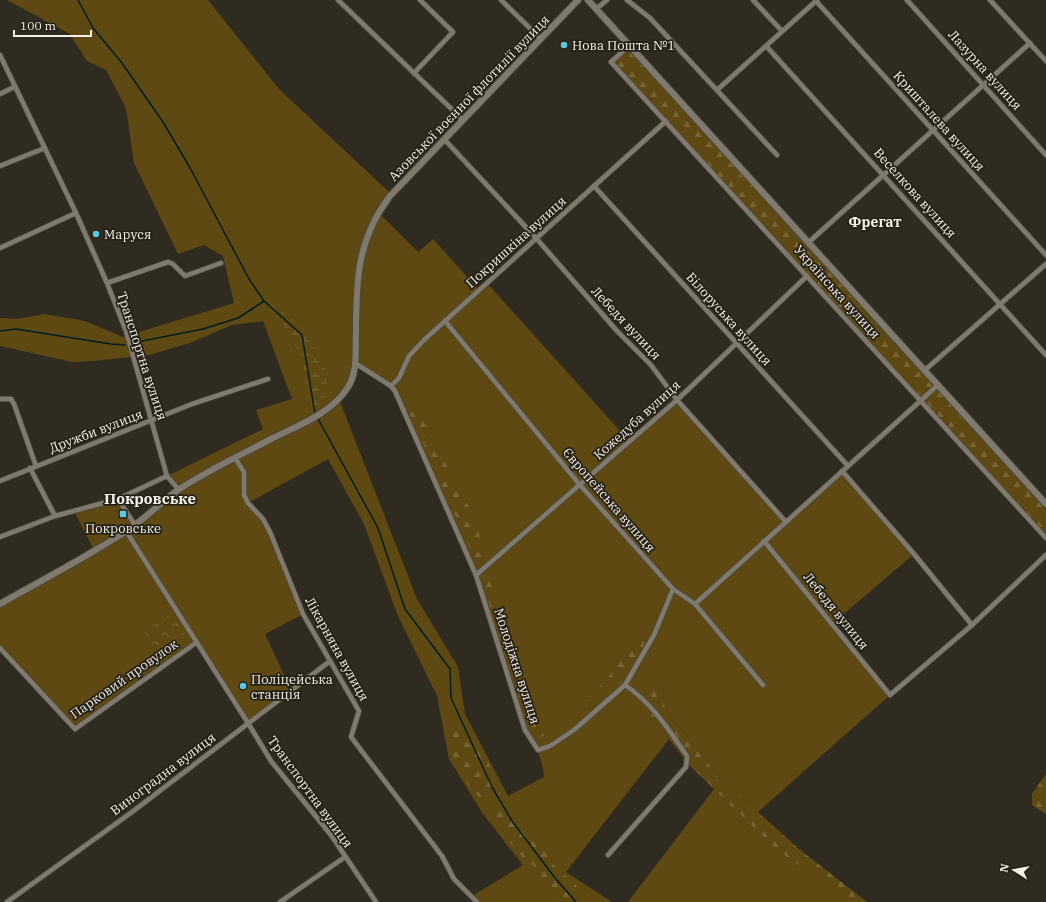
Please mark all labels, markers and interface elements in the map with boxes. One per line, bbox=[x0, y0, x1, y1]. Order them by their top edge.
street label: Азовської воєнної флотилії вулиця bbox=[385, 11, 553, 185]
scale bar bbox=[14, 12, 91, 38]
text: 100 m bbox=[20, 18, 56, 33]
street label: Лазурна вулиця bbox=[945, 26, 1025, 114]
place label: Нова Пошта №1 bbox=[572, 37, 675, 54]
marker: Нова Пошта №1 bbox=[559, 40, 569, 50]
street label: Кришталева вулиця bbox=[889, 67, 989, 175]
street label: Веселкова вулиця bbox=[870, 144, 960, 242]
street label: Покришкіна вулиця bbox=[462, 192, 570, 292]
district label: Фрегат bbox=[848, 213, 902, 231]
place label: Маруся bbox=[104, 226, 151, 243]
marker: Маруся bbox=[91, 229, 101, 239]
street label: Українська вулиця bbox=[790, 241, 884, 343]
street label: Білоруська вулиця bbox=[683, 269, 775, 369]
street label: Лебедя вулиця bbox=[588, 283, 664, 363]
street label: Транспортна вулиця bbox=[113, 290, 171, 422]
street label: Кожедуба вулиця bbox=[590, 376, 684, 464]
street label: Дружби вулиця bbox=[47, 405, 145, 457]
street label: Європейська вулиця bbox=[559, 444, 659, 556]
district label: Покровське bbox=[104, 489, 196, 508]
marker: Покровське bbox=[118, 509, 128, 519]
place label: Покровське bbox=[85, 520, 161, 537]
street label: Лебедя вулиця bbox=[800, 569, 872, 653]
street label: Лікарняна вулиця bbox=[301, 594, 373, 704]
street label: Молодіжна вулиця bbox=[490, 606, 544, 726]
street label: Парковий провулок bbox=[67, 635, 182, 723]
place label: Поліцейська станція bbox=[251, 671, 333, 703]
marker: Поліцейська станція bbox=[238, 681, 248, 691]
street label: Виноградна вулиця bbox=[107, 729, 219, 819]
street label: Транспортна вулиця bbox=[264, 733, 356, 851]
north arrow bbox=[994, 850, 1034, 890]
text: N bbox=[996, 862, 1012, 874]

